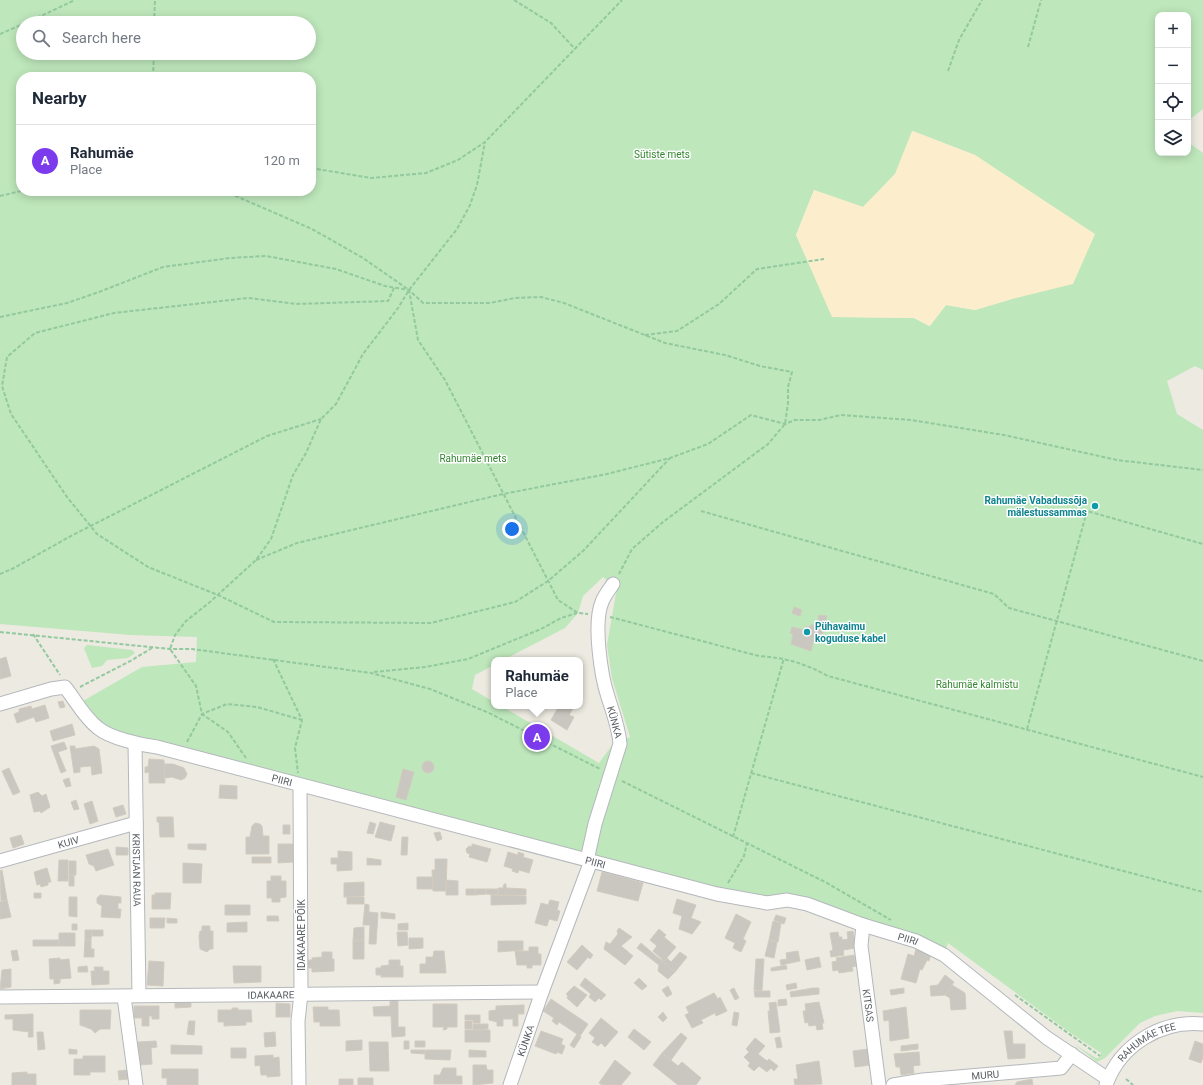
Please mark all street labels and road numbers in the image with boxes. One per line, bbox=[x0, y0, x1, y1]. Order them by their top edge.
street label: KÜNKA bbox=[605, 705, 625, 740]
street label: PIIRI bbox=[271, 772, 293, 788]
street label: KRISTJAN RAUA bbox=[130, 833, 143, 907]
street label: KUIV bbox=[57, 834, 81, 851]
street label: PIIRI bbox=[584, 855, 607, 871]
street label: IDAKAARE PÕIK bbox=[295, 899, 307, 971]
street label: PIIRI bbox=[897, 931, 920, 947]
street label: KITSAS bbox=[861, 988, 876, 1023]
street label: IDAKAARE bbox=[247, 989, 295, 1001]
street label: RAHUMÄE TEE bbox=[1116, 1020, 1177, 1064]
street label: KÜNKA bbox=[515, 1023, 536, 1058]
street label: MURU bbox=[971, 1068, 1000, 1082]

